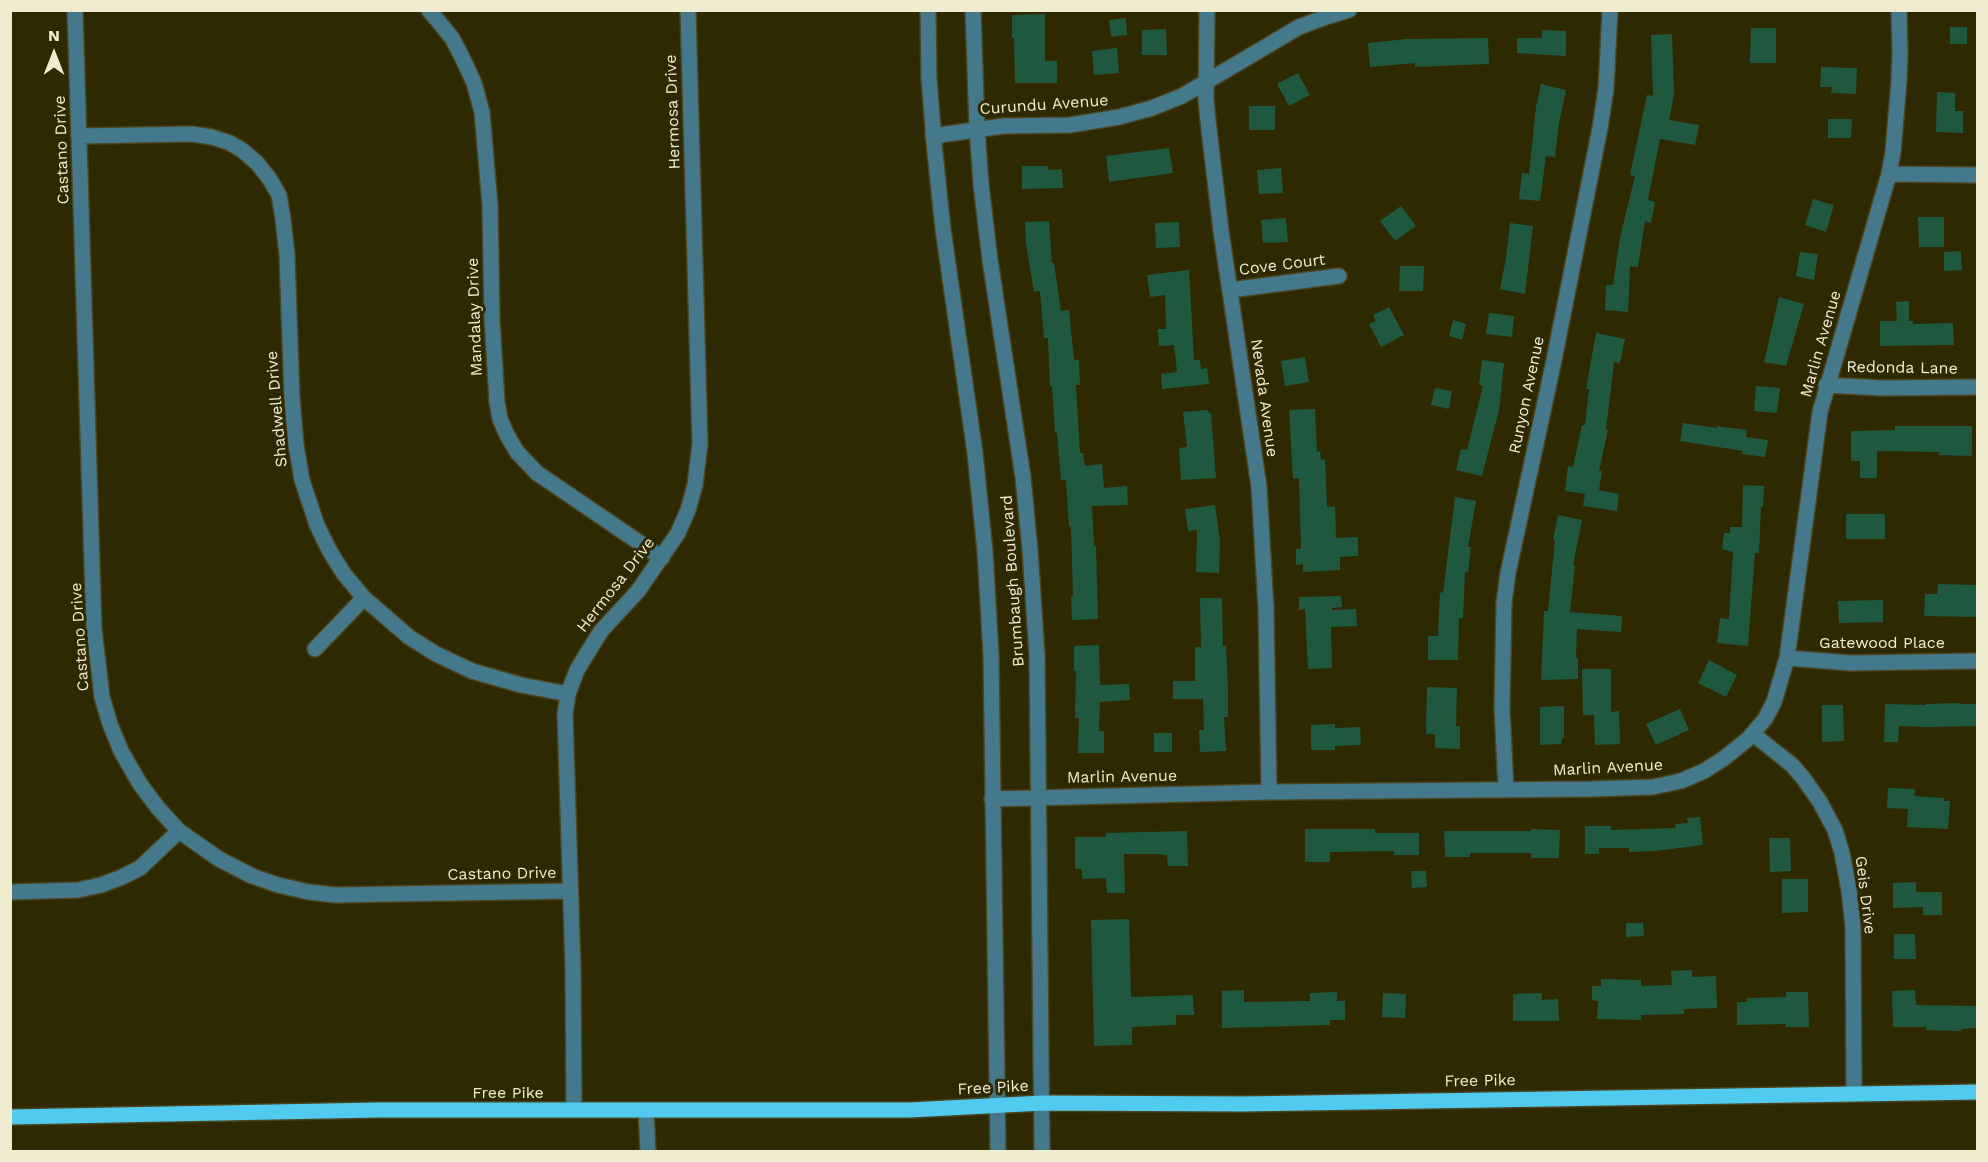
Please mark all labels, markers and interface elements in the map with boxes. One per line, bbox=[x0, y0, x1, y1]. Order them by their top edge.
north arrow bbox=[24, 24, 84, 84]
text: N bbox=[48, 26, 60, 45]
street label: Hermosa Drive bbox=[661, 54, 685, 170]
street label: Curundu Avenue bbox=[979, 91, 1109, 119]
street label: Castano Drive bbox=[51, 95, 73, 205]
street label: Cove Court bbox=[1238, 250, 1326, 280]
street label: Mandalay Drive bbox=[463, 257, 487, 377]
street label: Marlin Avenue bbox=[1797, 288, 1845, 400]
street label: Runyon Avenue bbox=[1505, 334, 1549, 456]
street label: Nevada Avenue bbox=[1246, 338, 1282, 458]
street label: Shadwell Drive bbox=[262, 350, 292, 468]
street label: Redonda Lane bbox=[1846, 357, 1958, 379]
street label: Brumbaugh Boulevard bbox=[997, 494, 1029, 668]
street label: Hermosa Drive bbox=[573, 534, 659, 636]
street label: Castano Drive bbox=[67, 582, 93, 692]
street label: Gatewood Place bbox=[1819, 633, 1945, 653]
street label: Marlin Avenue bbox=[1552, 756, 1664, 780]
street label: Marlin Avenue bbox=[1067, 766, 1177, 788]
street label: Geis Drive bbox=[1851, 855, 1879, 935]
street label: Castano Drive bbox=[447, 863, 557, 885]
street label: Free Pike bbox=[1444, 1071, 1516, 1091]
street label: Free Pike bbox=[957, 1077, 1029, 1099]
street label: Free Pike bbox=[472, 1083, 544, 1103]

